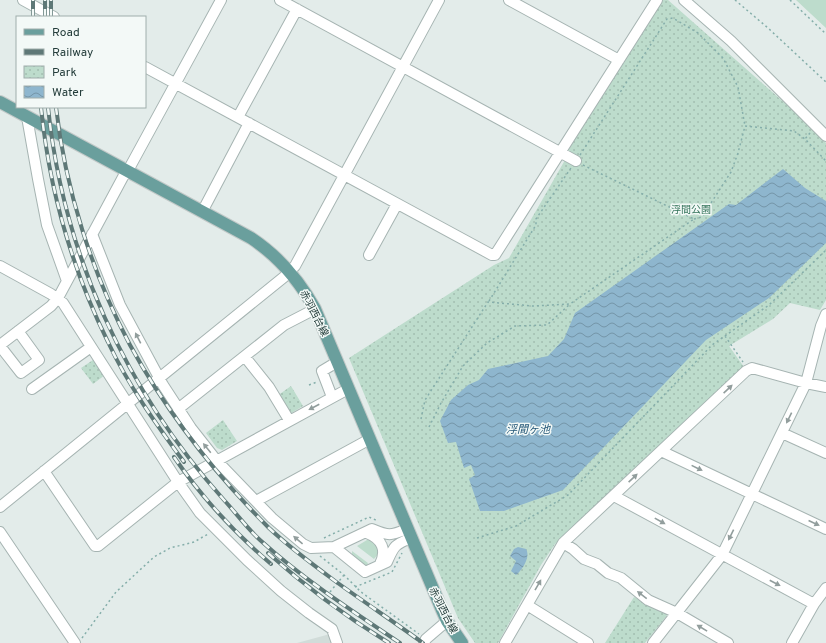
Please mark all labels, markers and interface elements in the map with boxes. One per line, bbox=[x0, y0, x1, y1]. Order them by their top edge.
legend bbox=[16, 16, 146, 108]
text: Road bbox=[52, 25, 80, 41]
text: Railway bbox=[52, 45, 93, 61]
text: Park bbox=[52, 65, 77, 81]
text: Water bbox=[52, 85, 84, 101]
park label: 浮間公園 bbox=[671, 204, 711, 217]
street label: 赤羽西台線 bbox=[297, 288, 331, 339]
one-way arrow bbox=[134, 332, 141, 344]
one-way arrow bbox=[723, 385, 732, 394]
one-way arrow bbox=[308, 404, 319, 410]
one-way arrow bbox=[786, 413, 792, 424]
water label: 浮間ヶ池 bbox=[506, 423, 551, 437]
one-way arrow bbox=[202, 442, 211, 453]
one-way arrow bbox=[691, 465, 702, 471]
one-way arrow bbox=[628, 473, 638, 483]
one-way arrow bbox=[655, 518, 666, 525]
one-way arrow bbox=[808, 520, 820, 526]
one-way arrow bbox=[728, 529, 734, 541]
one-way arrow bbox=[293, 536, 303, 545]
one-way arrow bbox=[535, 579, 542, 591]
one-way arrow bbox=[769, 580, 780, 586]
street label: 赤羽西台線 bbox=[426, 585, 460, 636]
one-way arrow bbox=[637, 590, 648, 599]
one-way arrow bbox=[696, 624, 708, 631]

